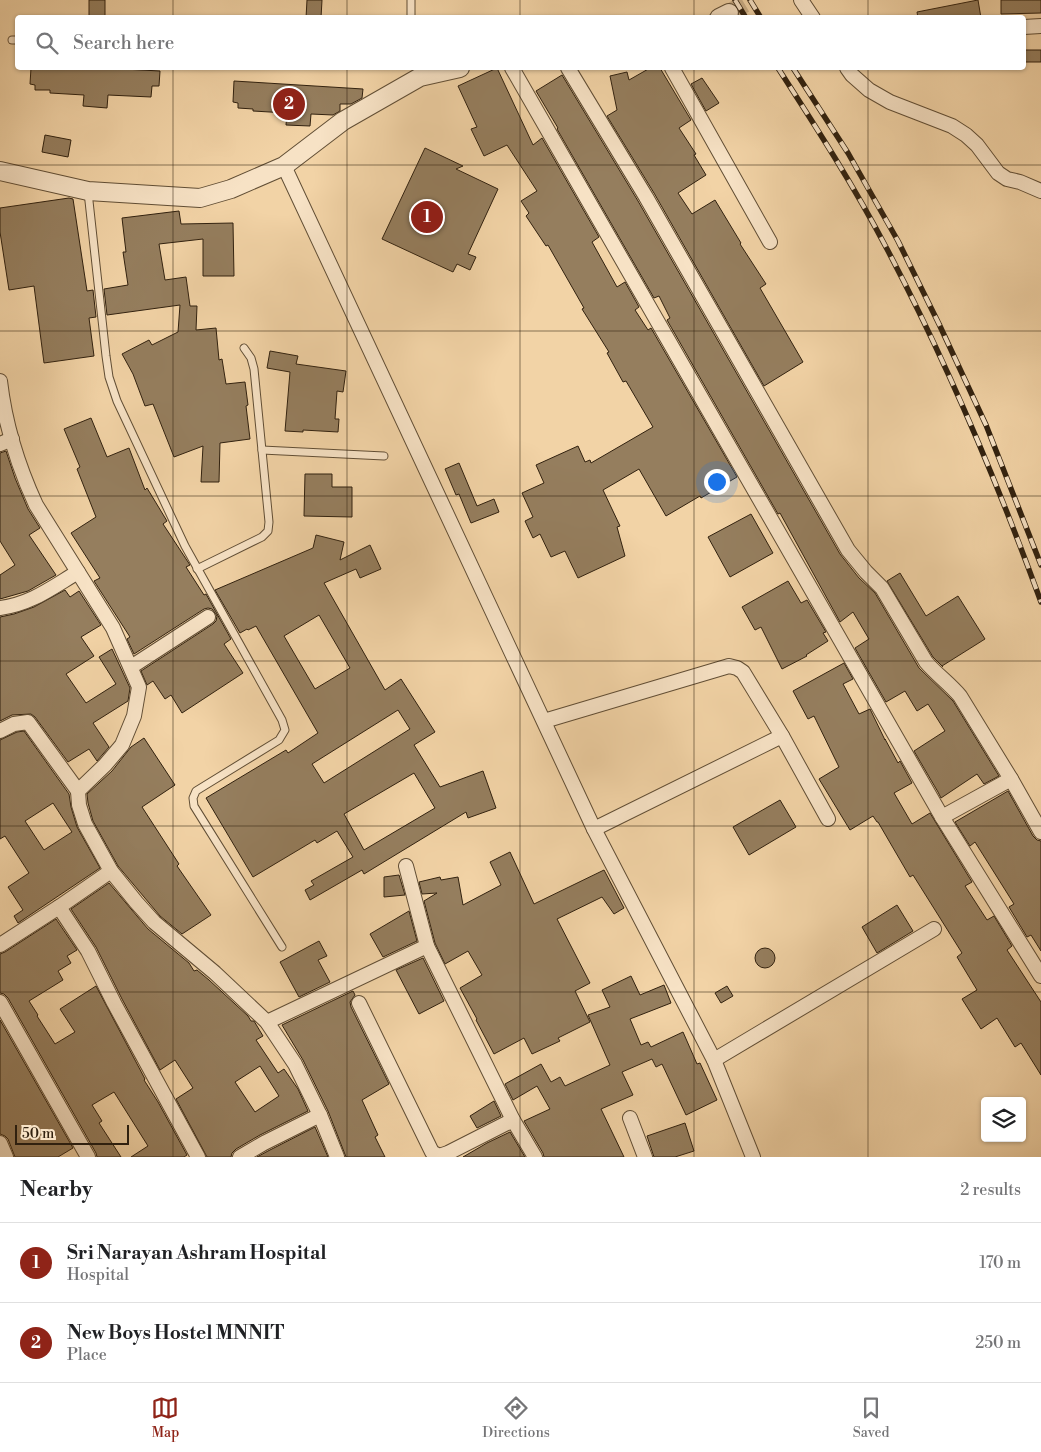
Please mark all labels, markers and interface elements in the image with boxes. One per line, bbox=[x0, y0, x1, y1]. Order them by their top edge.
search box bbox=[15, 15, 1026, 70]
icon: search bbox=[33, 29, 61, 57]
text: Search here bbox=[73, 31, 174, 55]
pin: 2 bbox=[273, 85, 305, 123]
pin: 1 bbox=[411, 198, 443, 236]
your location bbox=[704, 469, 730, 495]
map controls bbox=[981, 1097, 1026, 1142]
button: layers bbox=[981, 1097, 1026, 1142]
scale bar bbox=[15, 1122, 129, 1145]
text: 50 m bbox=[22, 1125, 54, 1143]
text: Nearby bbox=[20, 1177, 93, 1203]
text: 2 results bbox=[960, 1180, 1021, 1200]
text: Sri Narayan Ashram Hospital bbox=[67, 1241, 327, 1265]
text: 1 bbox=[32, 1253, 40, 1273]
text: 170 m bbox=[979, 1253, 1021, 1273]
text: Hospital bbox=[67, 1265, 129, 1285]
text: New Boys Hostel MNNIT bbox=[67, 1321, 284, 1345]
text: 2 bbox=[31, 1333, 41, 1353]
text: 250 m bbox=[975, 1333, 1021, 1353]
text: Place bbox=[67, 1345, 107, 1365]
tab: Map bbox=[151, 1394, 179, 1442]
tab: Directions bbox=[482, 1394, 550, 1442]
tab: Saved bbox=[853, 1394, 890, 1442]

